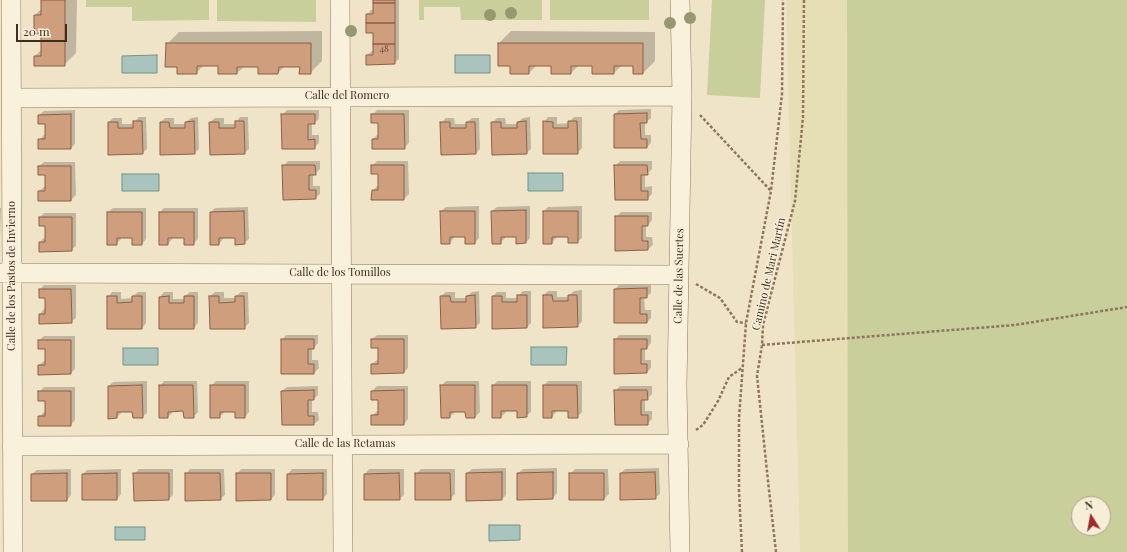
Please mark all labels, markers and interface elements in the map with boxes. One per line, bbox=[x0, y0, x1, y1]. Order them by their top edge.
scale bar bbox=[18, 16, 69, 42]
text: 20 m bbox=[23, 23, 50, 39]
house number: 48 bbox=[379, 44, 389, 54]
street label: Calle del Romero bbox=[305, 89, 389, 103]
street label: Calle de los Pastos de Invierno bbox=[5, 201, 19, 351]
street label: Camino de Mari Martín bbox=[750, 216, 788, 332]
street label: Calle de las Suertes bbox=[672, 228, 686, 324]
street label: Calle de los Tomillos bbox=[289, 266, 391, 280]
street label: Calle de las Retamas bbox=[295, 437, 395, 451]
north arrow bbox=[1071, 496, 1111, 536]
text: N bbox=[1083, 497, 1094, 513]

